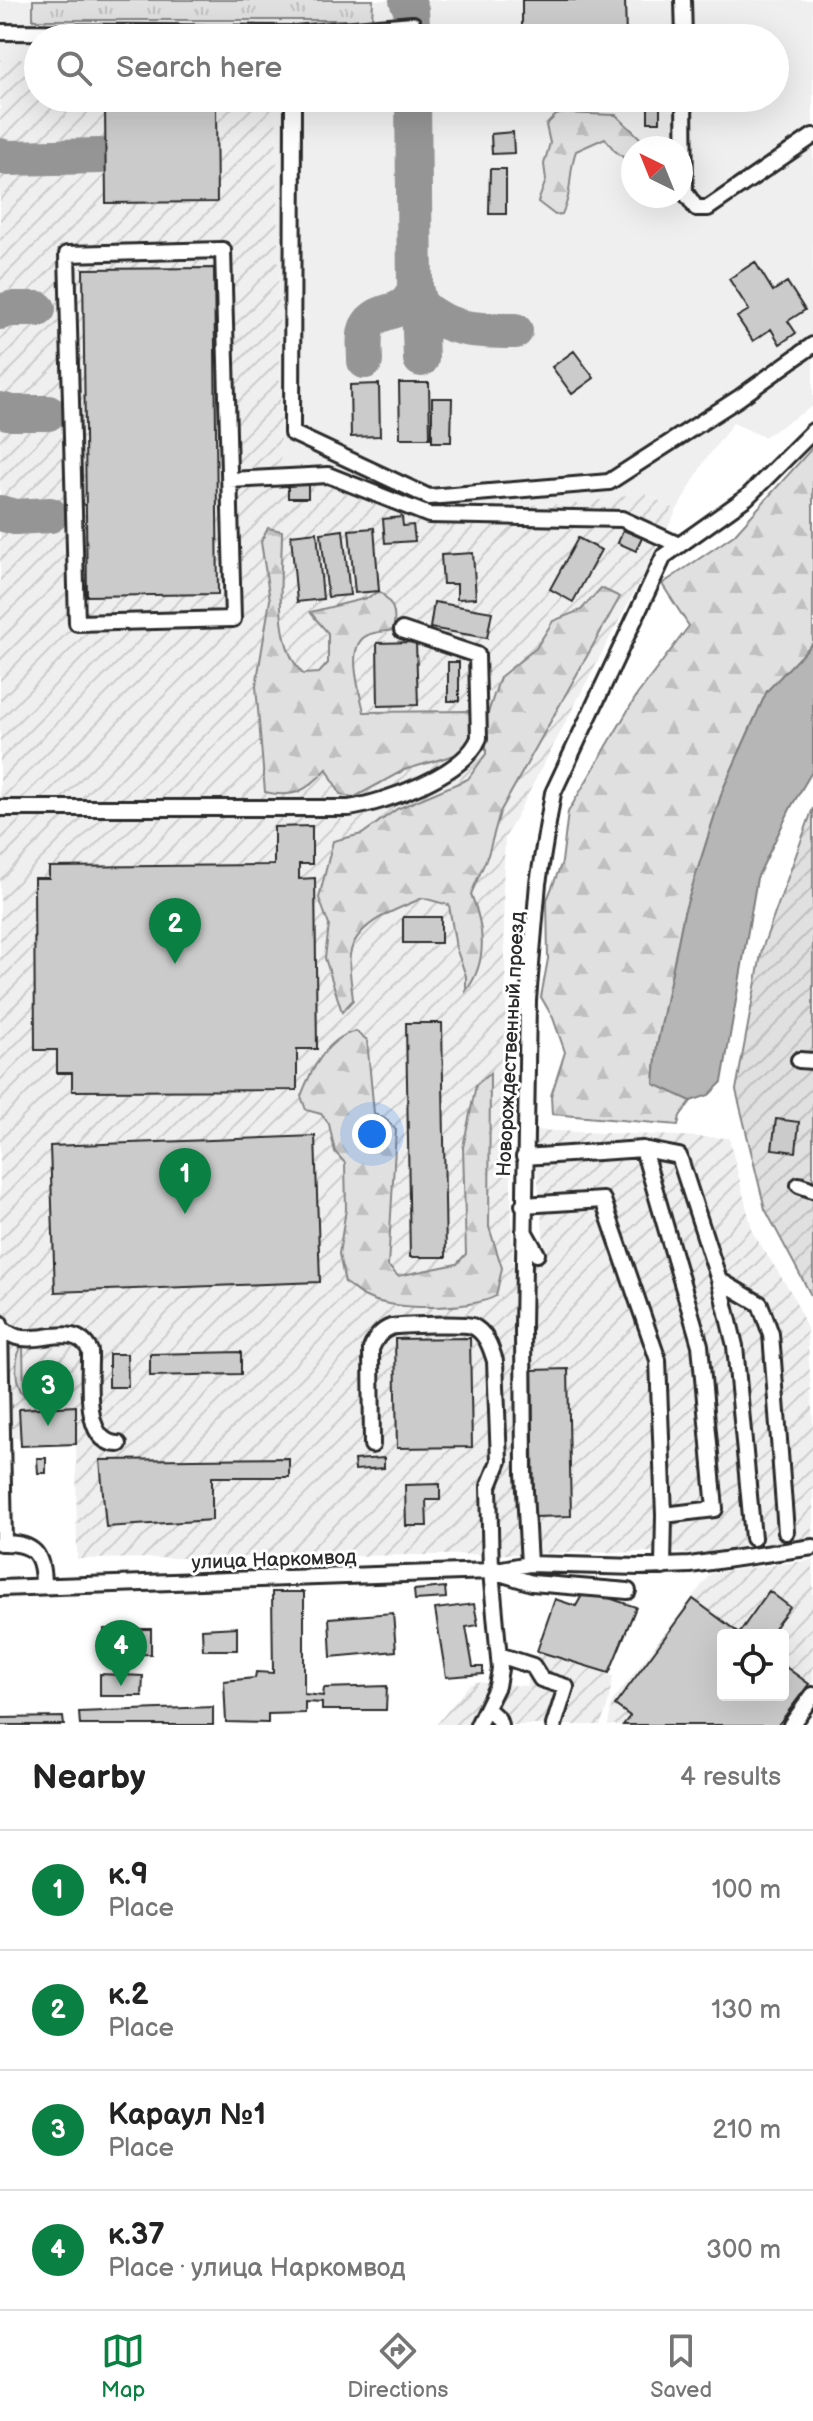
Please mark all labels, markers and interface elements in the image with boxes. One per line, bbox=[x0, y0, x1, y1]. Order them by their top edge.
search box bbox=[24, 24, 789, 112]
icon: search bbox=[52, 46, 96, 90]
text: Search here bbox=[116, 50, 282, 86]
north arrow bbox=[621, 136, 693, 208]
pin: 2 bbox=[149, 898, 201, 964]
street label: Новорождественный проезд bbox=[492, 911, 530, 1177]
your location bbox=[352, 1114, 392, 1154]
pin: 1 bbox=[159, 1148, 211, 1214]
pin: 3 bbox=[22, 1360, 74, 1426]
street label: улица Наркомвод bbox=[191, 1545, 357, 1575]
pin: 4 bbox=[95, 1620, 147, 1686]
map controls bbox=[717, 1629, 789, 1701]
button: locate bbox=[717, 1629, 789, 1701]
text: Nearby bbox=[32, 1757, 146, 1798]
text: 4 results bbox=[680, 1762, 781, 1793]
text: к.9 bbox=[108, 1857, 148, 1893]
text: 1 bbox=[53, 1875, 63, 1906]
text: 100 m bbox=[712, 1875, 781, 1906]
text: Place bbox=[108, 1893, 174, 1924]
text: к.2 bbox=[108, 1977, 149, 2013]
text: 2 bbox=[50, 1995, 66, 2026]
text: 130 m bbox=[711, 1995, 781, 2026]
text: Place bbox=[108, 2013, 174, 2044]
text: Караул №1 bbox=[108, 2097, 266, 2133]
text: 3 bbox=[50, 2115, 66, 2146]
text: 210 m bbox=[712, 2115, 781, 2146]
text: Place bbox=[108, 2133, 174, 2164]
text: к.37 bbox=[108, 2217, 165, 2253]
text: 4 bbox=[50, 2235, 66, 2266]
text: 300 m bbox=[706, 2235, 781, 2266]
text: Place · улица Наркомвод bbox=[108, 2253, 406, 2284]
tab: Map bbox=[101, 2329, 145, 2404]
tab: Directions bbox=[347, 2329, 448, 2404]
tab: Saved bbox=[650, 2329, 712, 2404]

